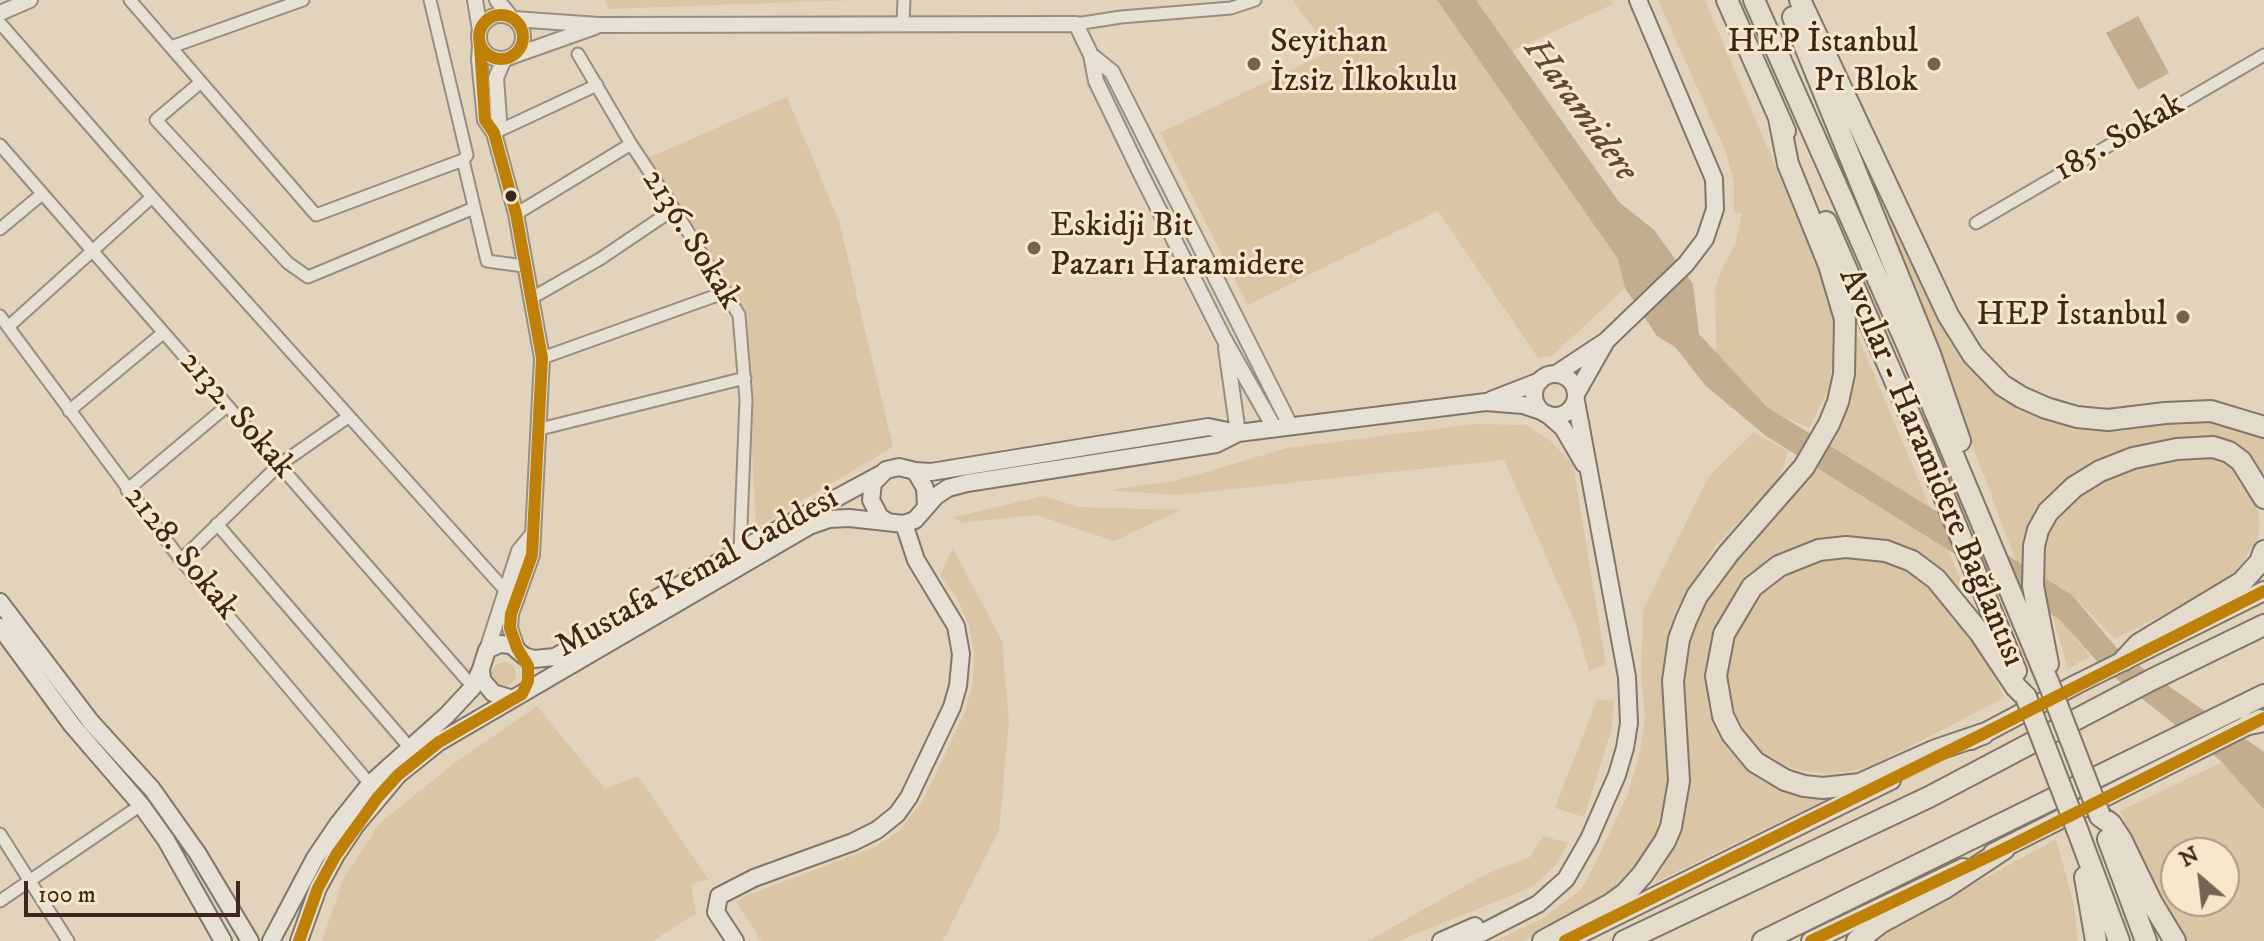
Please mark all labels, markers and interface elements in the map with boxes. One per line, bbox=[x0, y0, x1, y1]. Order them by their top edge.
place label: Seyithan İzsiz İlkokulu bbox=[1270, 24, 1458, 104]
place label: HEP İstanbul P1 Blok bbox=[1727, 24, 1918, 104]
water label: Haramidere bbox=[1512, 31, 1646, 191]
marker: Seyithan İzsiz İlkokulu bbox=[1245, 55, 1263, 73]
marker: HEP İstanbul P1 Blok bbox=[1925, 55, 1943, 73]
street label: 185. Sokak bbox=[2048, 86, 2192, 192]
street label: 2136. Sokak bbox=[631, 162, 749, 318]
unlabelled marker bbox=[503, 188, 519, 204]
place label: Eskidji Bit Pazarı Haramidere bbox=[1050, 208, 1304, 288]
marker: Eskidji Bit Pazarı Haramidere bbox=[1025, 239, 1043, 257]
street label: Avcılar - Haramidere Bağlantısı bbox=[1827, 263, 2033, 673]
place label: HEP İstanbul bbox=[1976, 297, 2167, 337]
marker: HEP İstanbul bbox=[2174, 308, 2192, 326]
street label: 2132. Sokak bbox=[169, 343, 303, 489]
street label: 2128. Sokak bbox=[114, 479, 246, 629]
street label: Mustafa Kemal Caddesi bbox=[550, 479, 846, 669]
north arrow bbox=[2160, 837, 2240, 917]
text: N bbox=[2175, 841, 2204, 873]
scale bar bbox=[28, 865, 244, 915]
text: 100 m bbox=[38, 880, 96, 910]

